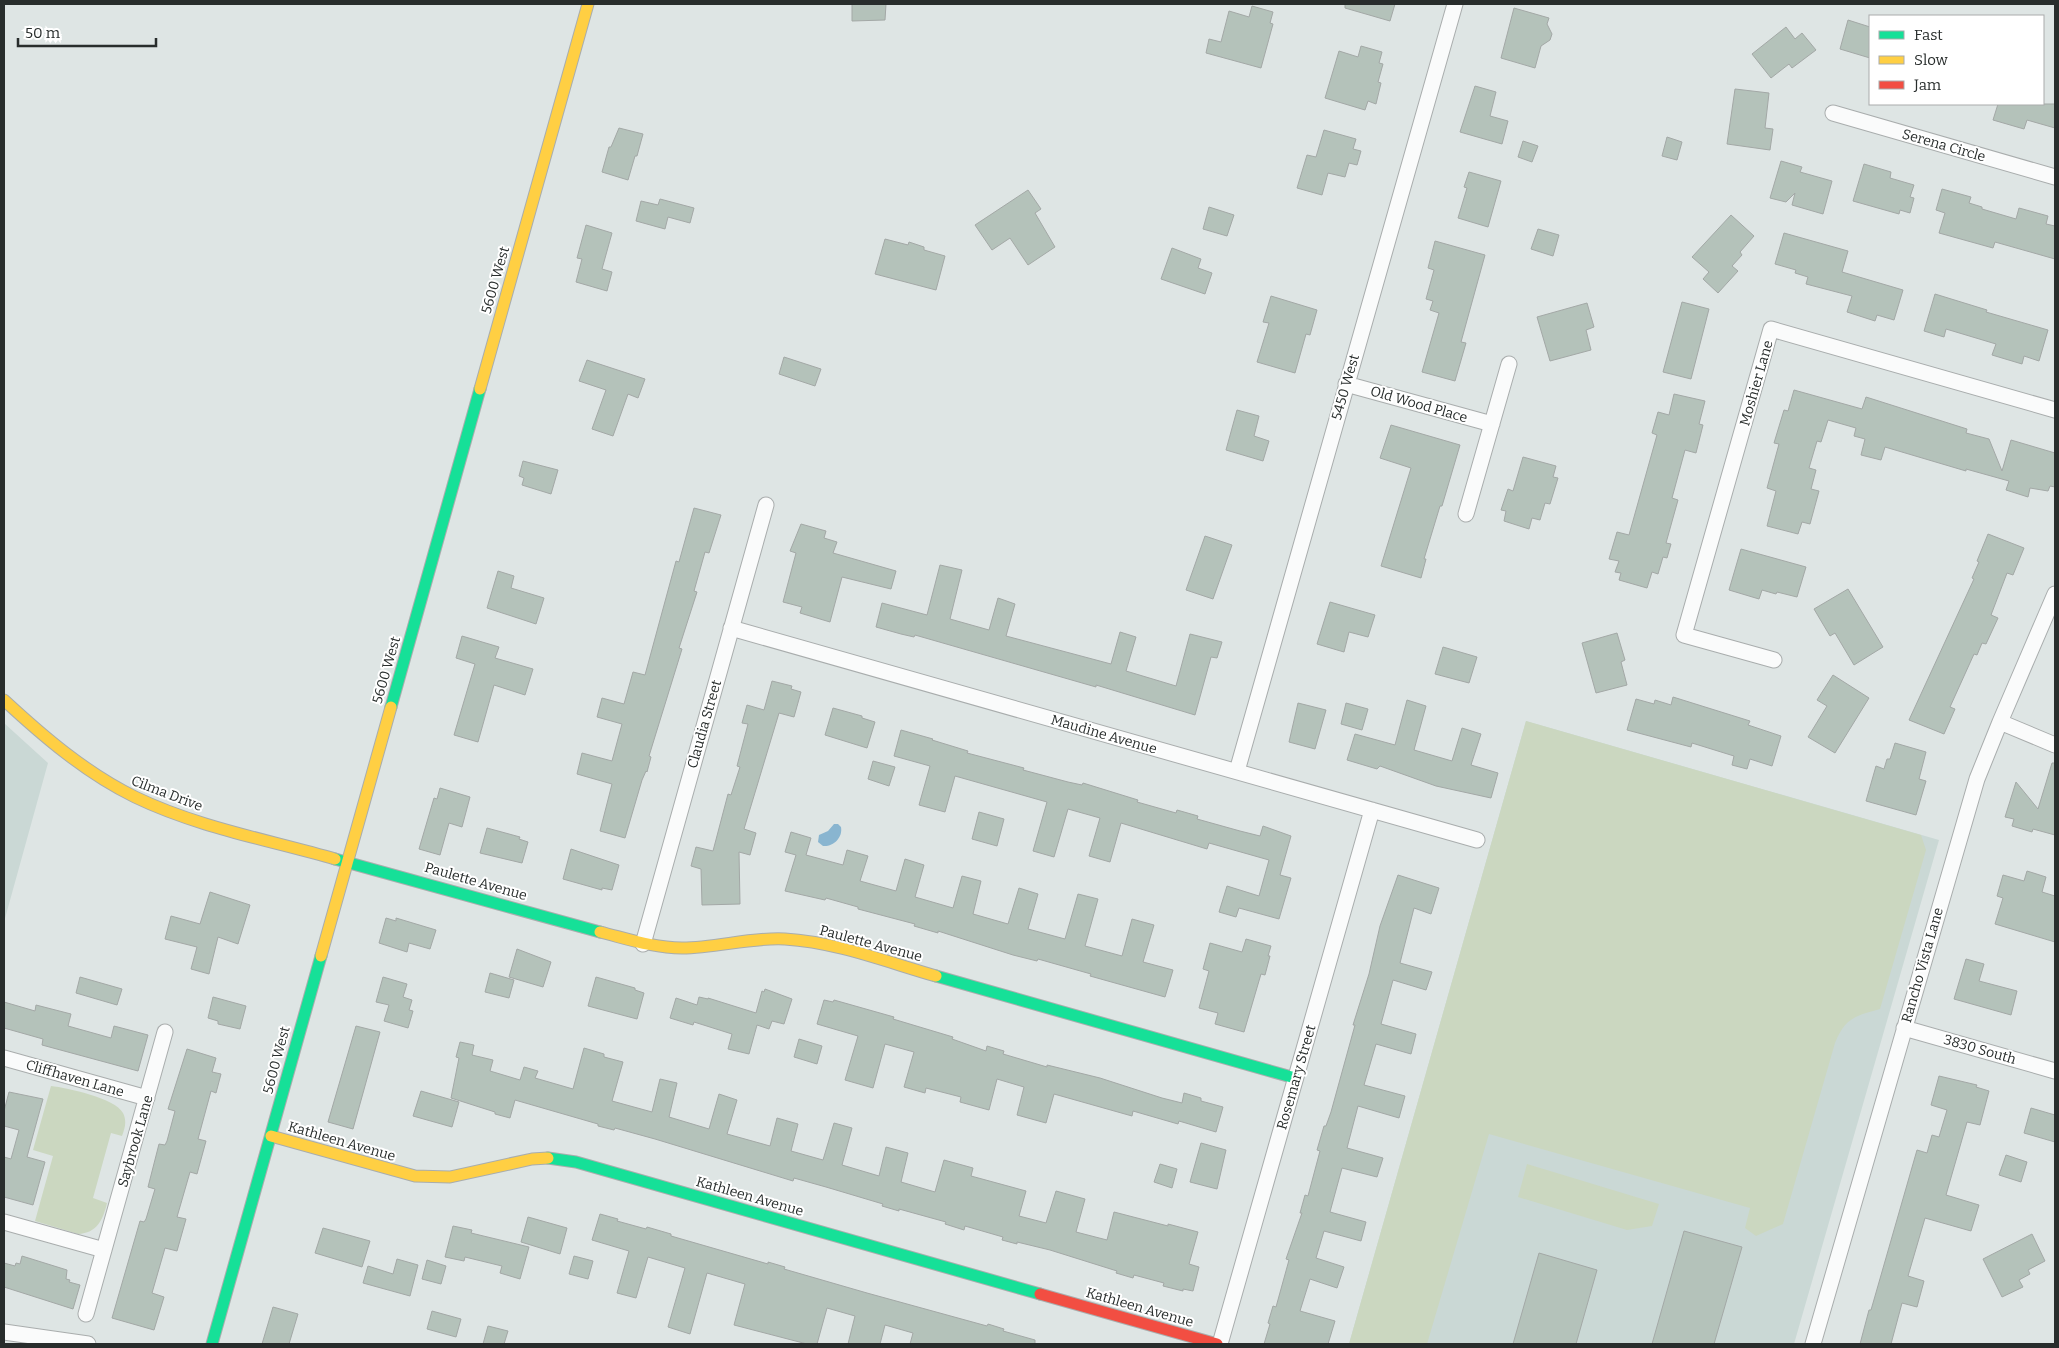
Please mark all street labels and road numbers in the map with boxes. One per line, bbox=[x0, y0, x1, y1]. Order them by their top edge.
street label: Serena Circle bbox=[1900, 125, 1988, 166]
street label: 5600 West bbox=[478, 245, 513, 316]
street label: Moshier Lane bbox=[1736, 338, 1777, 428]
street label: 5450 West bbox=[1328, 352, 1363, 422]
street label: Old Wood Place bbox=[1368, 382, 1469, 426]
street label: 5600 West bbox=[369, 635, 404, 706]
street label: Claudia Street bbox=[684, 678, 725, 770]
street label: Maudine Avenue bbox=[1049, 711, 1159, 758]
street label: Cilma Drive bbox=[129, 772, 205, 815]
street label: Paulette Avenue bbox=[423, 859, 529, 904]
street label: Rancho Vista Lane bbox=[1898, 906, 1947, 1025]
street label: Paulette Avenue bbox=[818, 922, 924, 965]
street label: Rosemary Street bbox=[1273, 1023, 1320, 1132]
street label: 5600 West bbox=[259, 1025, 294, 1096]
street label: 3830 South bbox=[1942, 1031, 2018, 1068]
street label: Cliffhaven Lane bbox=[24, 1056, 126, 1101]
street label: Saybrook Lane bbox=[114, 1093, 157, 1189]
street label: Kathleen Avenue bbox=[286, 1118, 397, 1165]
street label: Kathleen Avenue bbox=[694, 1173, 805, 1220]
street label: Kathleen Avenue bbox=[1084, 1284, 1195, 1331]

